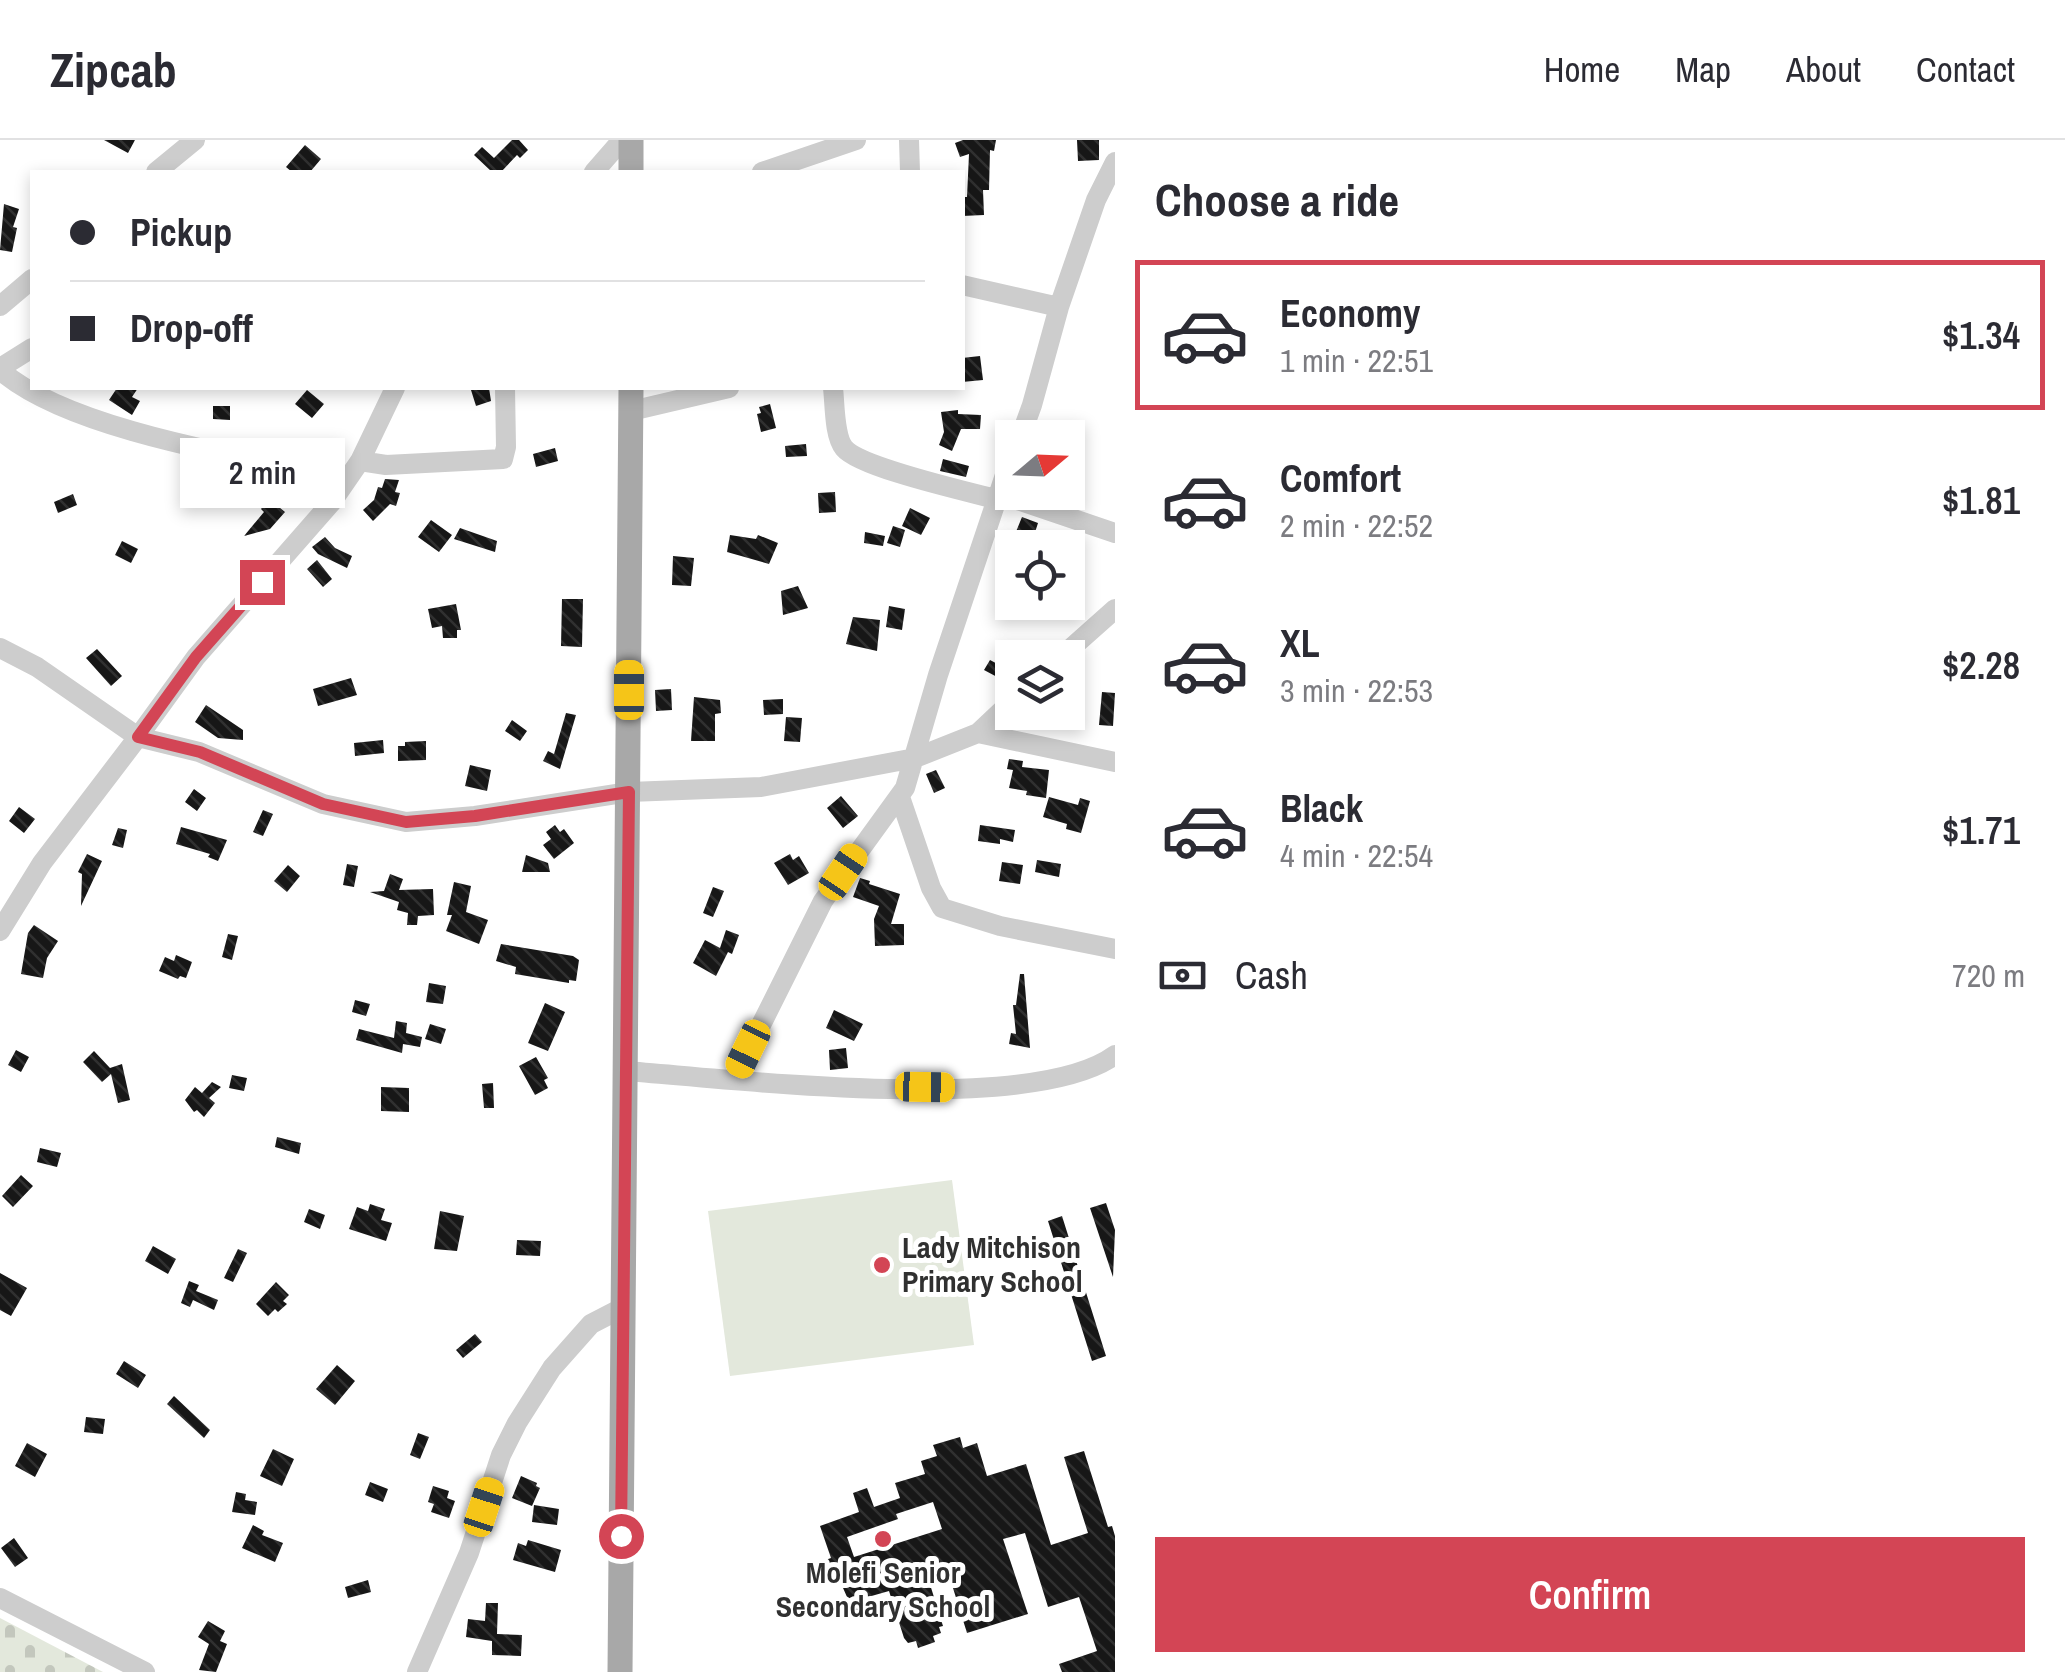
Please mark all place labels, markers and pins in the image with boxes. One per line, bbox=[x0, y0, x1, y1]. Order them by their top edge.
place label: Lady Mitchison Primary School bbox=[902, 1227, 1082, 1301]
marker: Lady Mitchison Primary School bbox=[871, 1254, 893, 1276]
marker: Molefi Senior Secondary School bbox=[872, 1528, 894, 1550]
place label: Molefi Senior Secondary School bbox=[776, 1552, 990, 1626]

